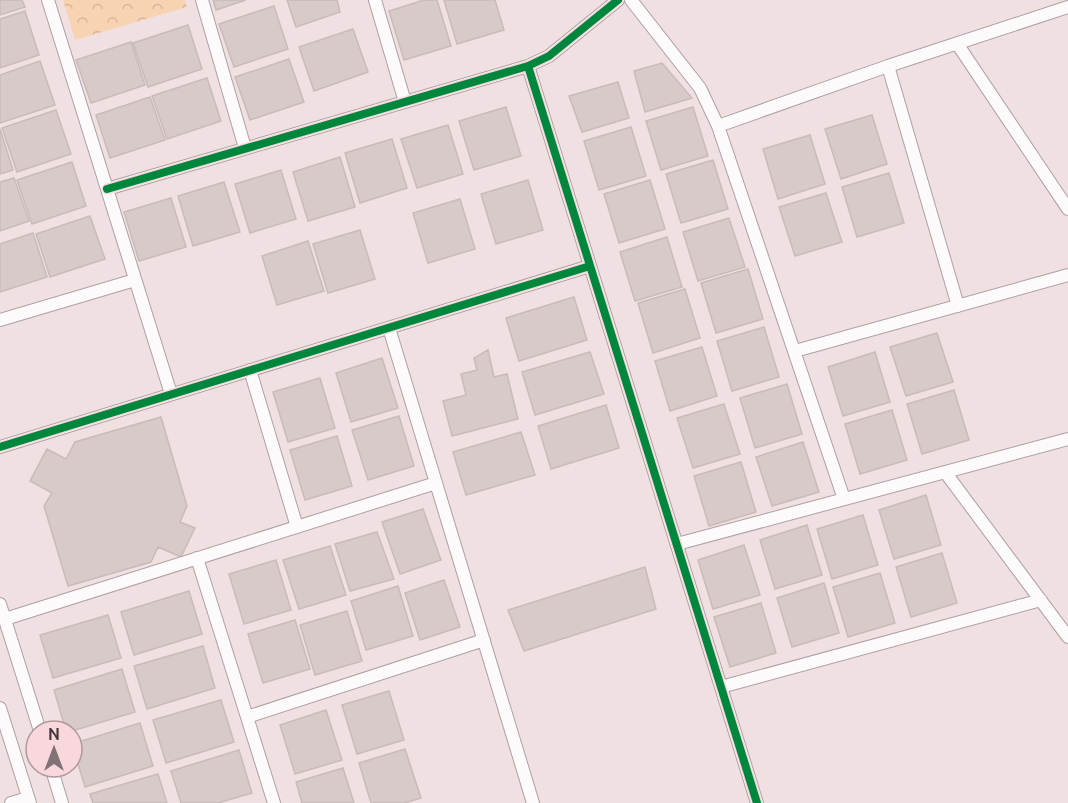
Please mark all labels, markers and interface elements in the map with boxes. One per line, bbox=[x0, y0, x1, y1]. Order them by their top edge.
north arrow bbox=[24, 719, 84, 779]
text: N bbox=[48, 725, 60, 743]

